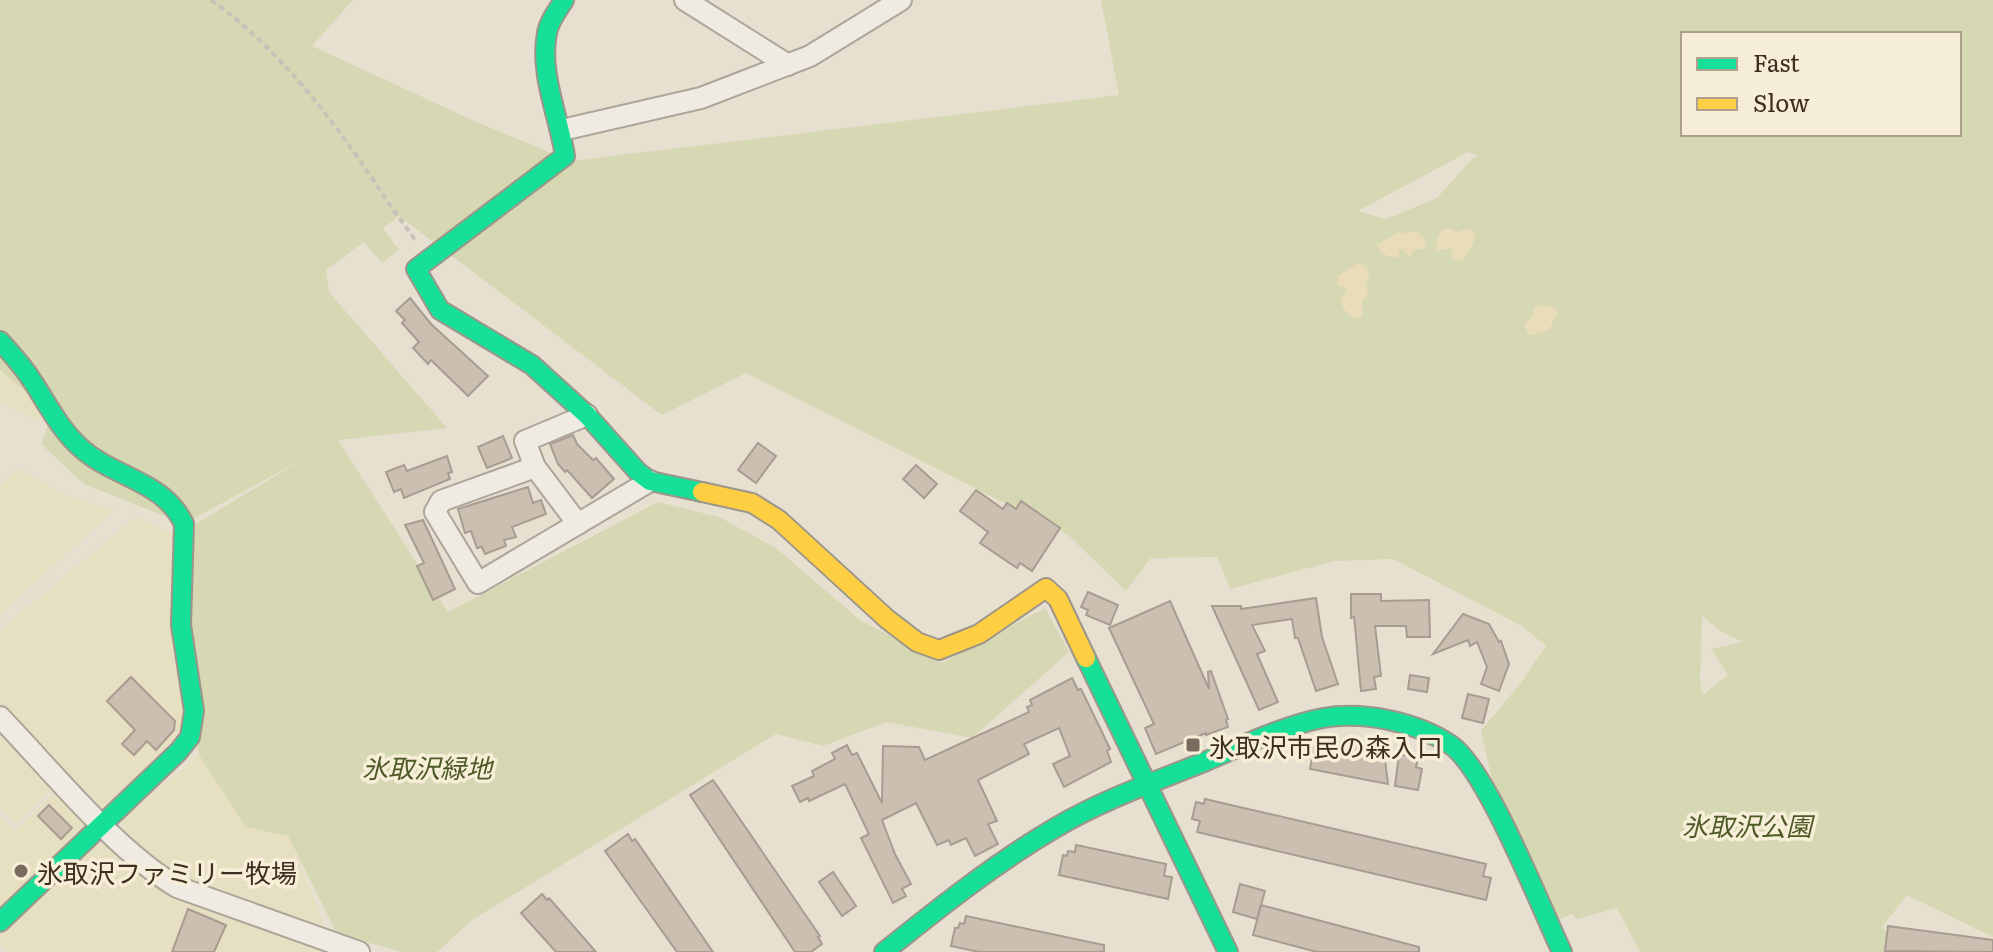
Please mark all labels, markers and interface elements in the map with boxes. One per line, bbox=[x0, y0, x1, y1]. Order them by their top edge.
legend bbox=[1681, 32, 1961, 136]
text: Fast bbox=[1753, 44, 1800, 79]
text: Slow bbox=[1753, 84, 1810, 119]
place label: 氷取沢市民の森入口 bbox=[1209, 726, 1443, 765]
marker: 氷取沢市民の森入口 bbox=[1184, 736, 1202, 754]
park label: 氷取沢緑地 bbox=[362, 747, 495, 786]
park label: 氷取沢公園 bbox=[1682, 805, 1816, 844]
place label: 氷取沢ファミリー牧場 bbox=[37, 852, 297, 891]
marker: 氷取沢ファミリー牧場 bbox=[12, 862, 30, 880]

